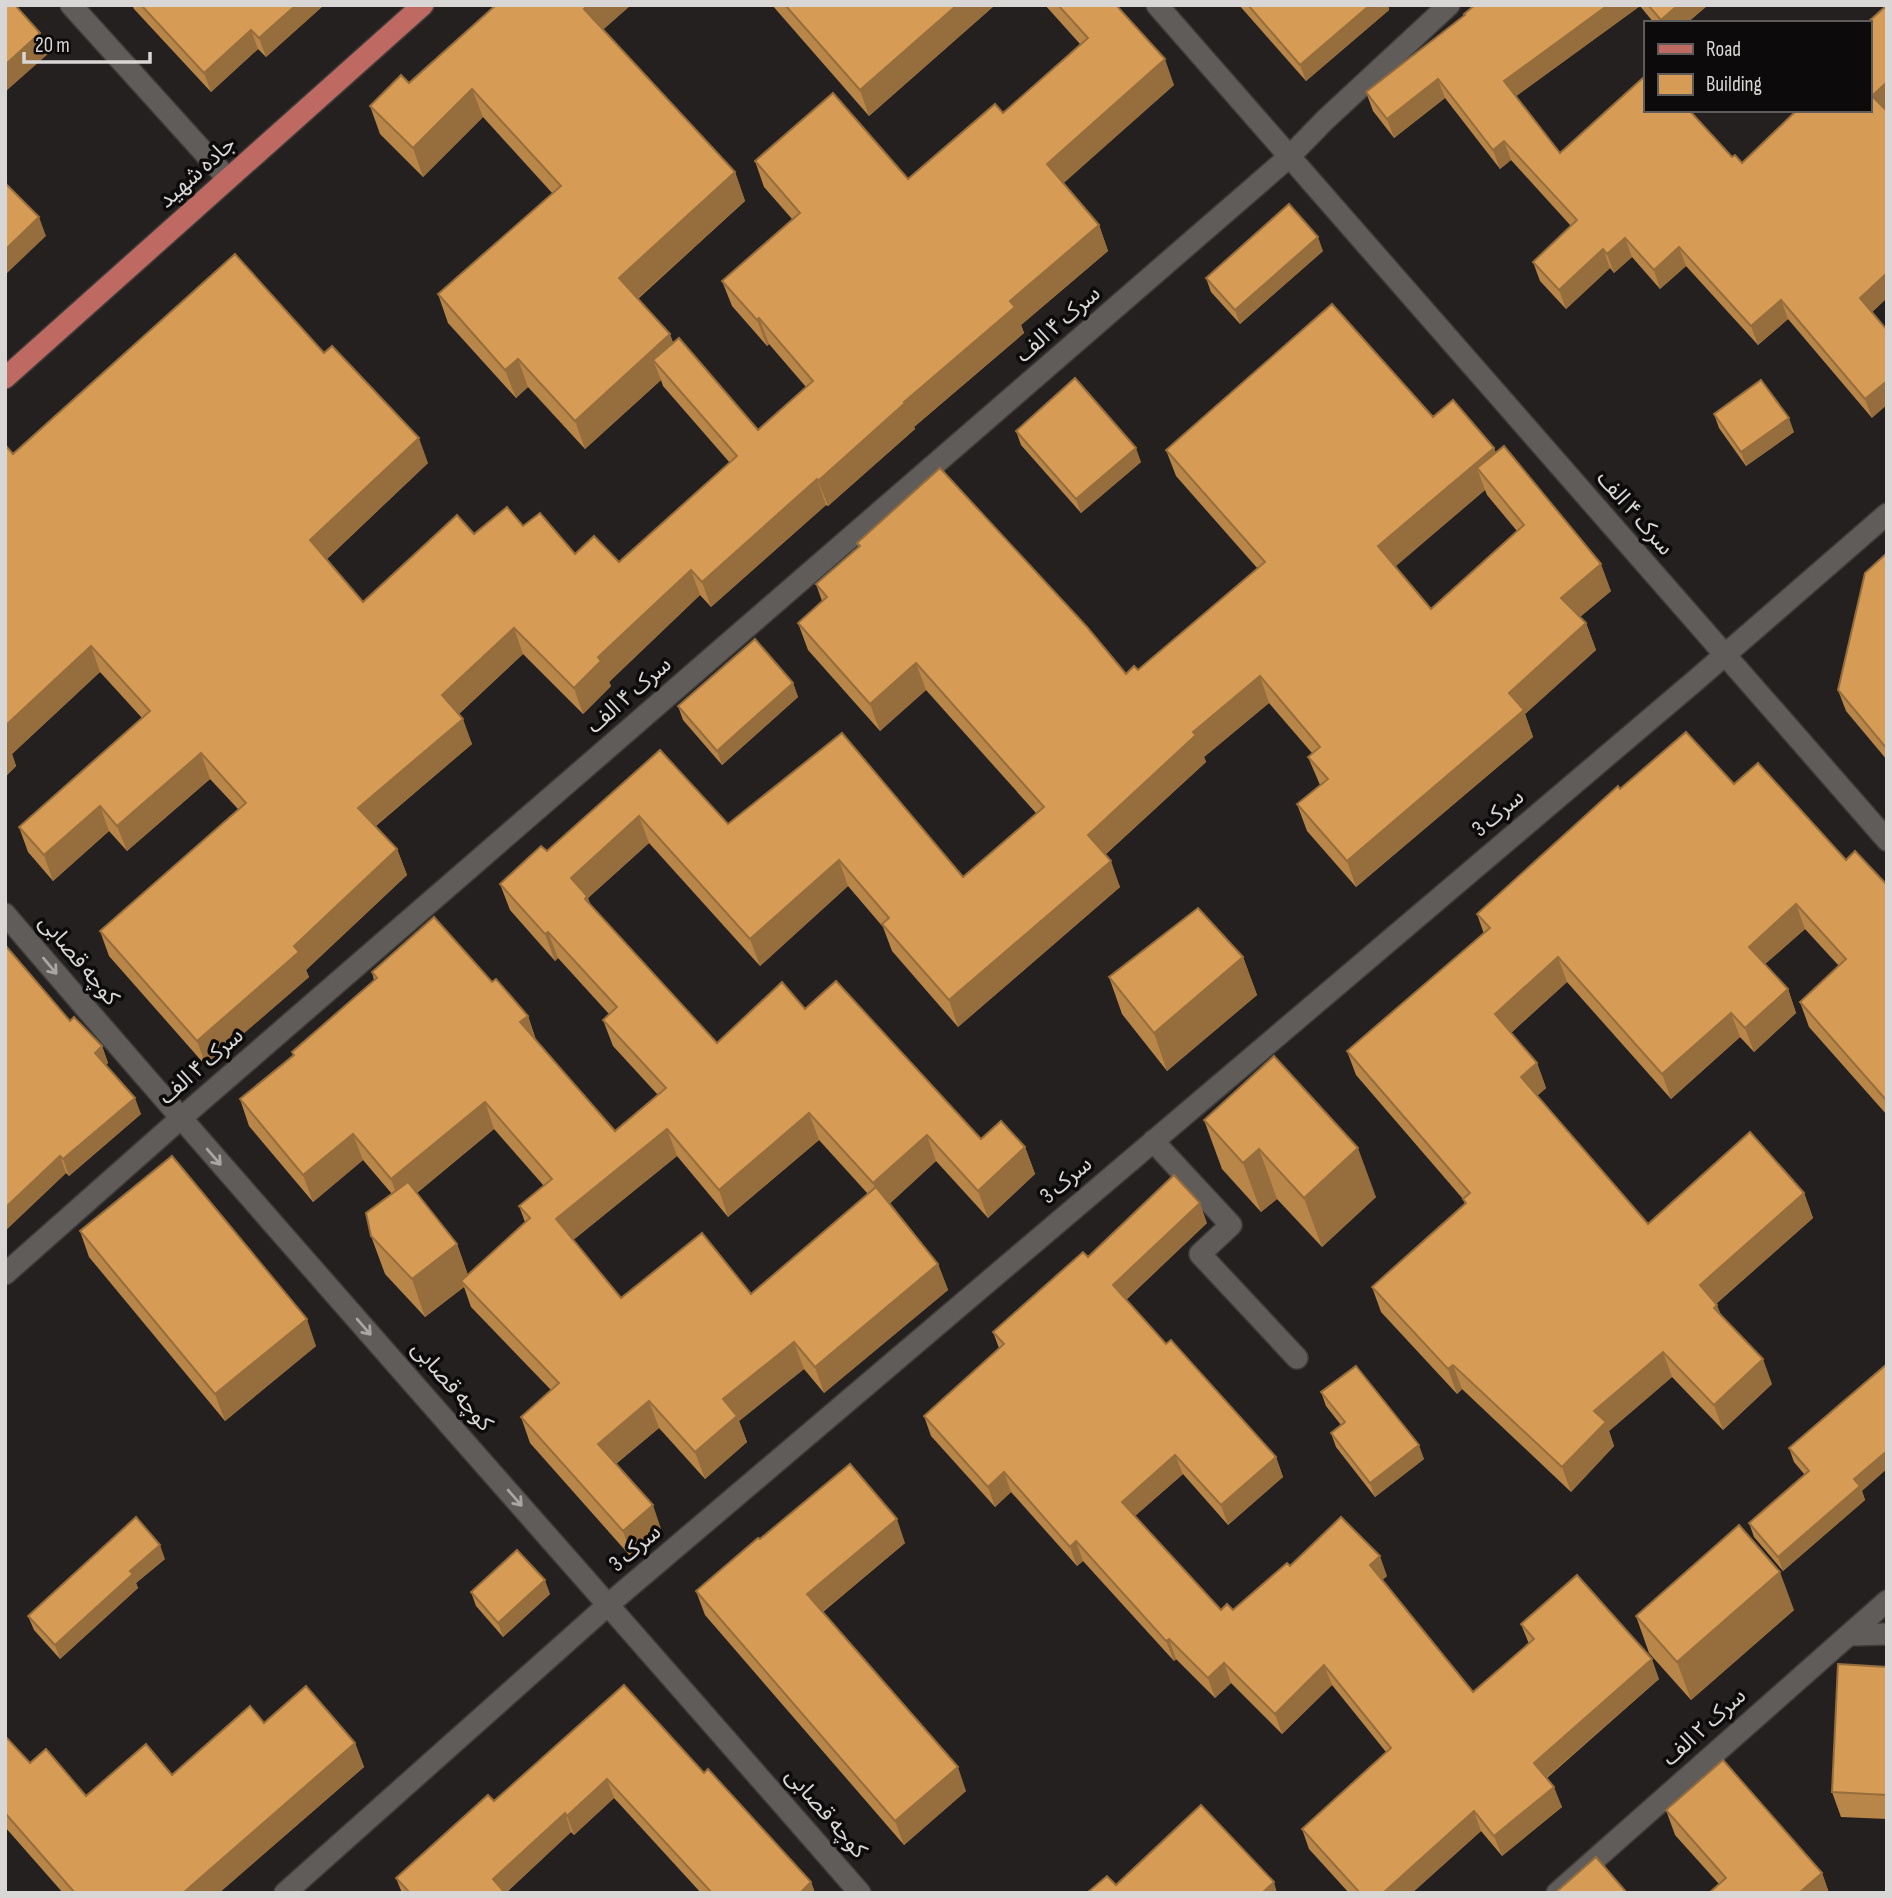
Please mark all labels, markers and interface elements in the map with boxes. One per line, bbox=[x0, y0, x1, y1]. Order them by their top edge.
scale bar bbox=[24, 21, 150, 65]
legend bbox=[1644, 21, 1871, 112]
text: 20 m bbox=[35, 33, 70, 58]
text: Road bbox=[1706, 37, 1741, 62]
text: Building bbox=[1706, 72, 1762, 97]
street label: جاده شهید bbox=[152, 130, 242, 214]
street label: سرک ۴ الف bbox=[1010, 279, 1106, 369]
street label: سرک ۴ الف bbox=[1590, 465, 1680, 561]
street label: سرک ۴ الف bbox=[581, 650, 677, 740]
street label: سرک 3 bbox=[1466, 783, 1530, 843]
street label: کوچه قصابی bbox=[33, 909, 126, 1012]
one-way arrow bbox=[42, 956, 57, 974]
street label: سرک ۴ الف bbox=[153, 1021, 249, 1111]
one-way arrow bbox=[206, 1148, 222, 1166]
street label: سرک 3 bbox=[1034, 1150, 1098, 1210]
one-way arrow bbox=[356, 1318, 373, 1335]
street label: کوچه قصابی bbox=[405, 1335, 499, 1437]
one-way arrow bbox=[507, 1489, 523, 1507]
street label: سرک 3 bbox=[603, 1518, 667, 1578]
street label: سرک ۲ الف bbox=[1656, 1682, 1752, 1772]
street label: کوچه قصابی bbox=[779, 1762, 873, 1864]

